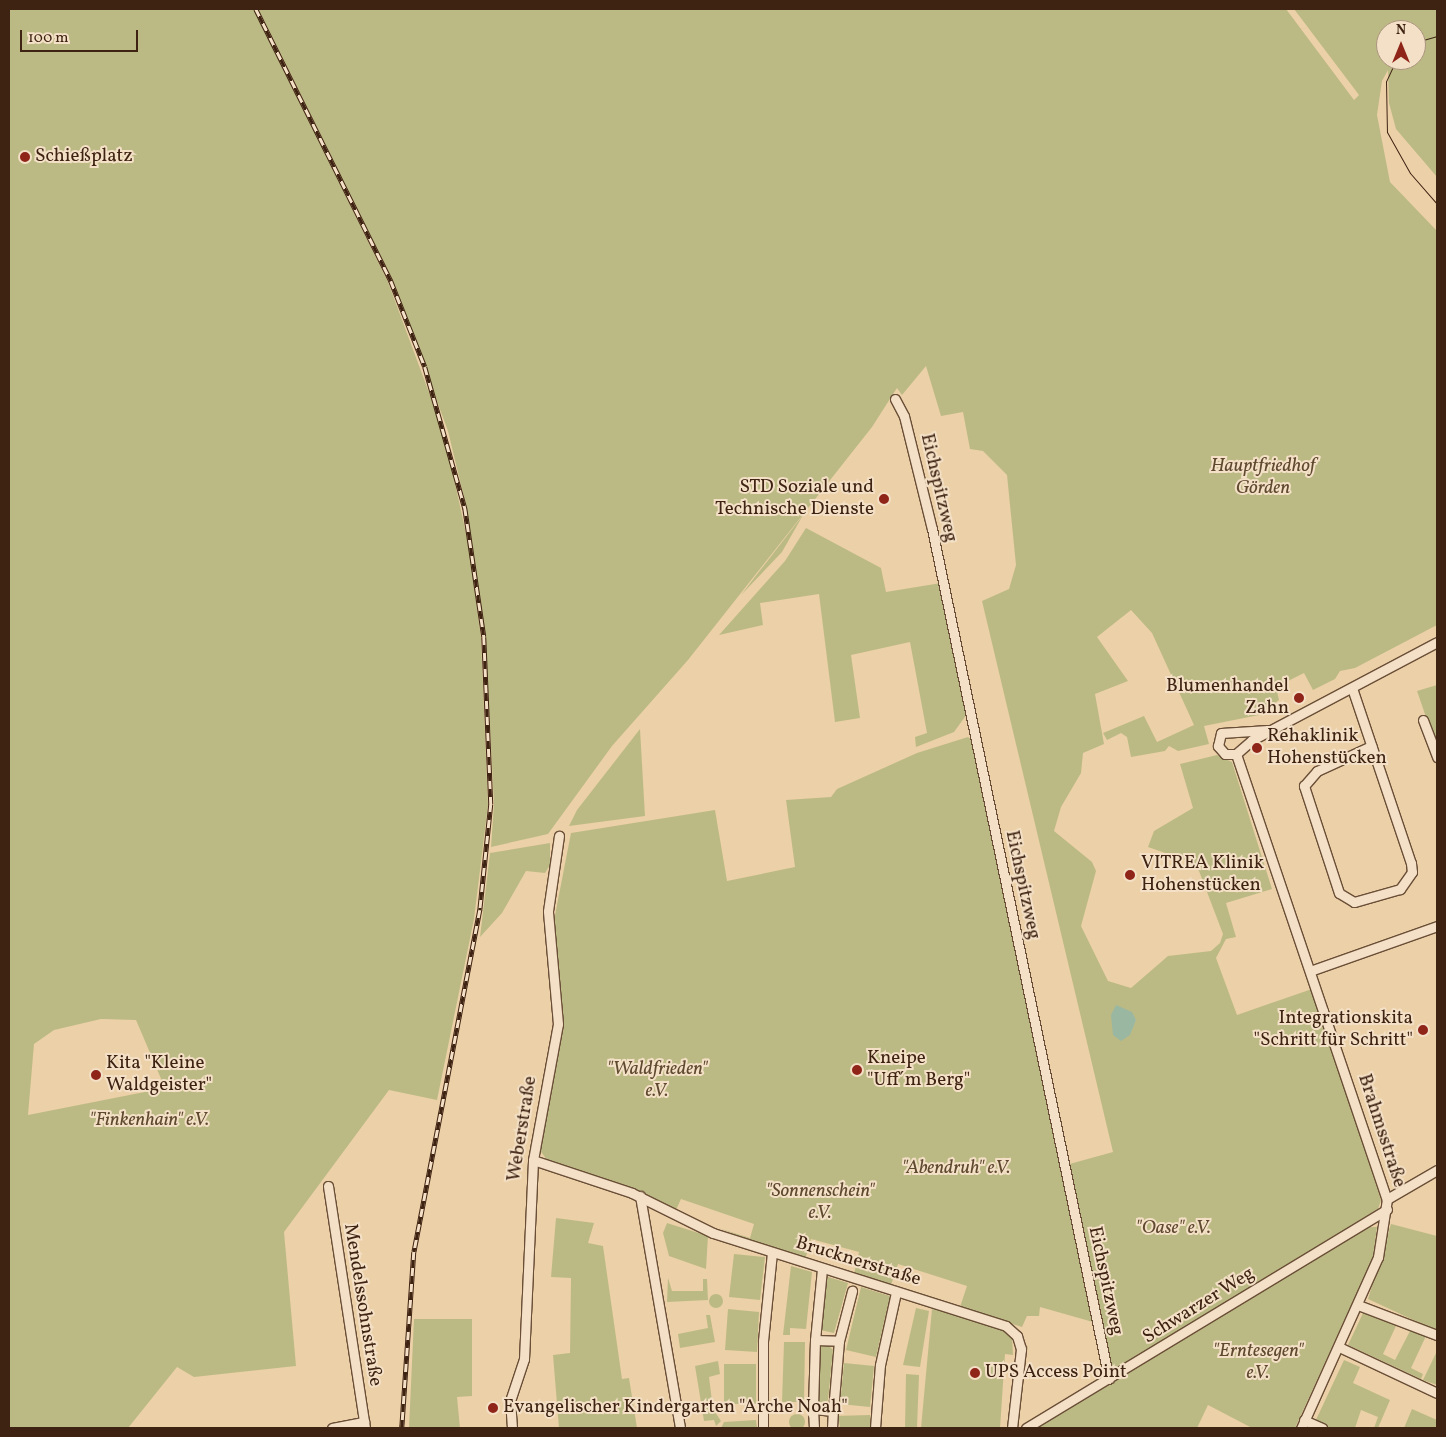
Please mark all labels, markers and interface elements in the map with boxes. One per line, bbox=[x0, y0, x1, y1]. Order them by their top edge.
scale bar bbox=[22, 20, 140, 52]
north arrow bbox=[1376, 20, 1426, 70]
text: N bbox=[1396, 21, 1406, 40]
text: 100 m bbox=[28, 28, 68, 49]
place label: Schießplatz bbox=[35, 146, 133, 168]
marker: Schießplatz bbox=[19, 151, 31, 163]
street label: Eichspitzweg bbox=[914, 432, 962, 544]
park label: Hauptfriedhof Görden bbox=[1211, 456, 1315, 500]
place label: STD Soziale und Technische Dienste bbox=[715, 477, 874, 521]
marker: STD Soziale und Technische Dienste bbox=[878, 493, 890, 505]
place label: Blumenhandel Zahn bbox=[1166, 676, 1289, 720]
marker: Blumenhandel Zahn bbox=[1293, 692, 1305, 704]
place label: Rehaklinik Hohenstücken bbox=[1267, 726, 1387, 770]
marker: Rehaklinik Hohenstücken bbox=[1251, 742, 1263, 754]
street label: Eichspitzweg bbox=[999, 829, 1045, 941]
place label: VITREA Klinik Hohenstücken bbox=[1141, 853, 1264, 897]
marker: VITREA Klinik Hohenstücken bbox=[1123, 868, 1137, 882]
place label: Integrationskita "Schritt für Schritt" bbox=[1254, 1008, 1413, 1052]
marker: Integrationskita "Schritt für Schritt" bbox=[1417, 1024, 1429, 1036]
place label: Kneipe "Uff´m Berg" bbox=[867, 1048, 970, 1092]
place label: Kita "Kleine Waldgeister" bbox=[106, 1053, 212, 1097]
park label: "Waldfrieden" e.V. bbox=[606, 1059, 708, 1103]
marker: Kneipe "Uff´m Berg" bbox=[851, 1064, 863, 1076]
marker: Kita "Kleine Waldgeister" bbox=[90, 1069, 102, 1081]
street label: Brahmsstraße bbox=[1352, 1071, 1410, 1191]
street label: Weberstraße bbox=[503, 1075, 543, 1183]
park label: "Finkenhain" e.V. bbox=[89, 1110, 209, 1132]
park label: "Abendruh" e.V. bbox=[902, 1158, 1010, 1180]
park label: "Sonnenschein" e.V. bbox=[765, 1181, 875, 1225]
park label: "Oase" e.V. bbox=[1135, 1218, 1211, 1240]
street label: Mendelssohnstraße bbox=[338, 1222, 386, 1388]
street label: Eichspitzweg bbox=[1082, 1225, 1128, 1337]
street label: Brucknerstraße bbox=[793, 1232, 923, 1292]
street label: Schwarzer Weg bbox=[1139, 1262, 1259, 1350]
park label: "Erntesegen" e.V. bbox=[1213, 1341, 1303, 1385]
place label: UPS Access Point bbox=[985, 1362, 1127, 1384]
marker: UPS Access Point bbox=[969, 1367, 981, 1379]
place label: Evangelischer Kindergarten "Arche Noah" bbox=[503, 1397, 848, 1419]
marker: Evangelischer Kindergarten "Arche Noah" bbox=[487, 1402, 499, 1414]

